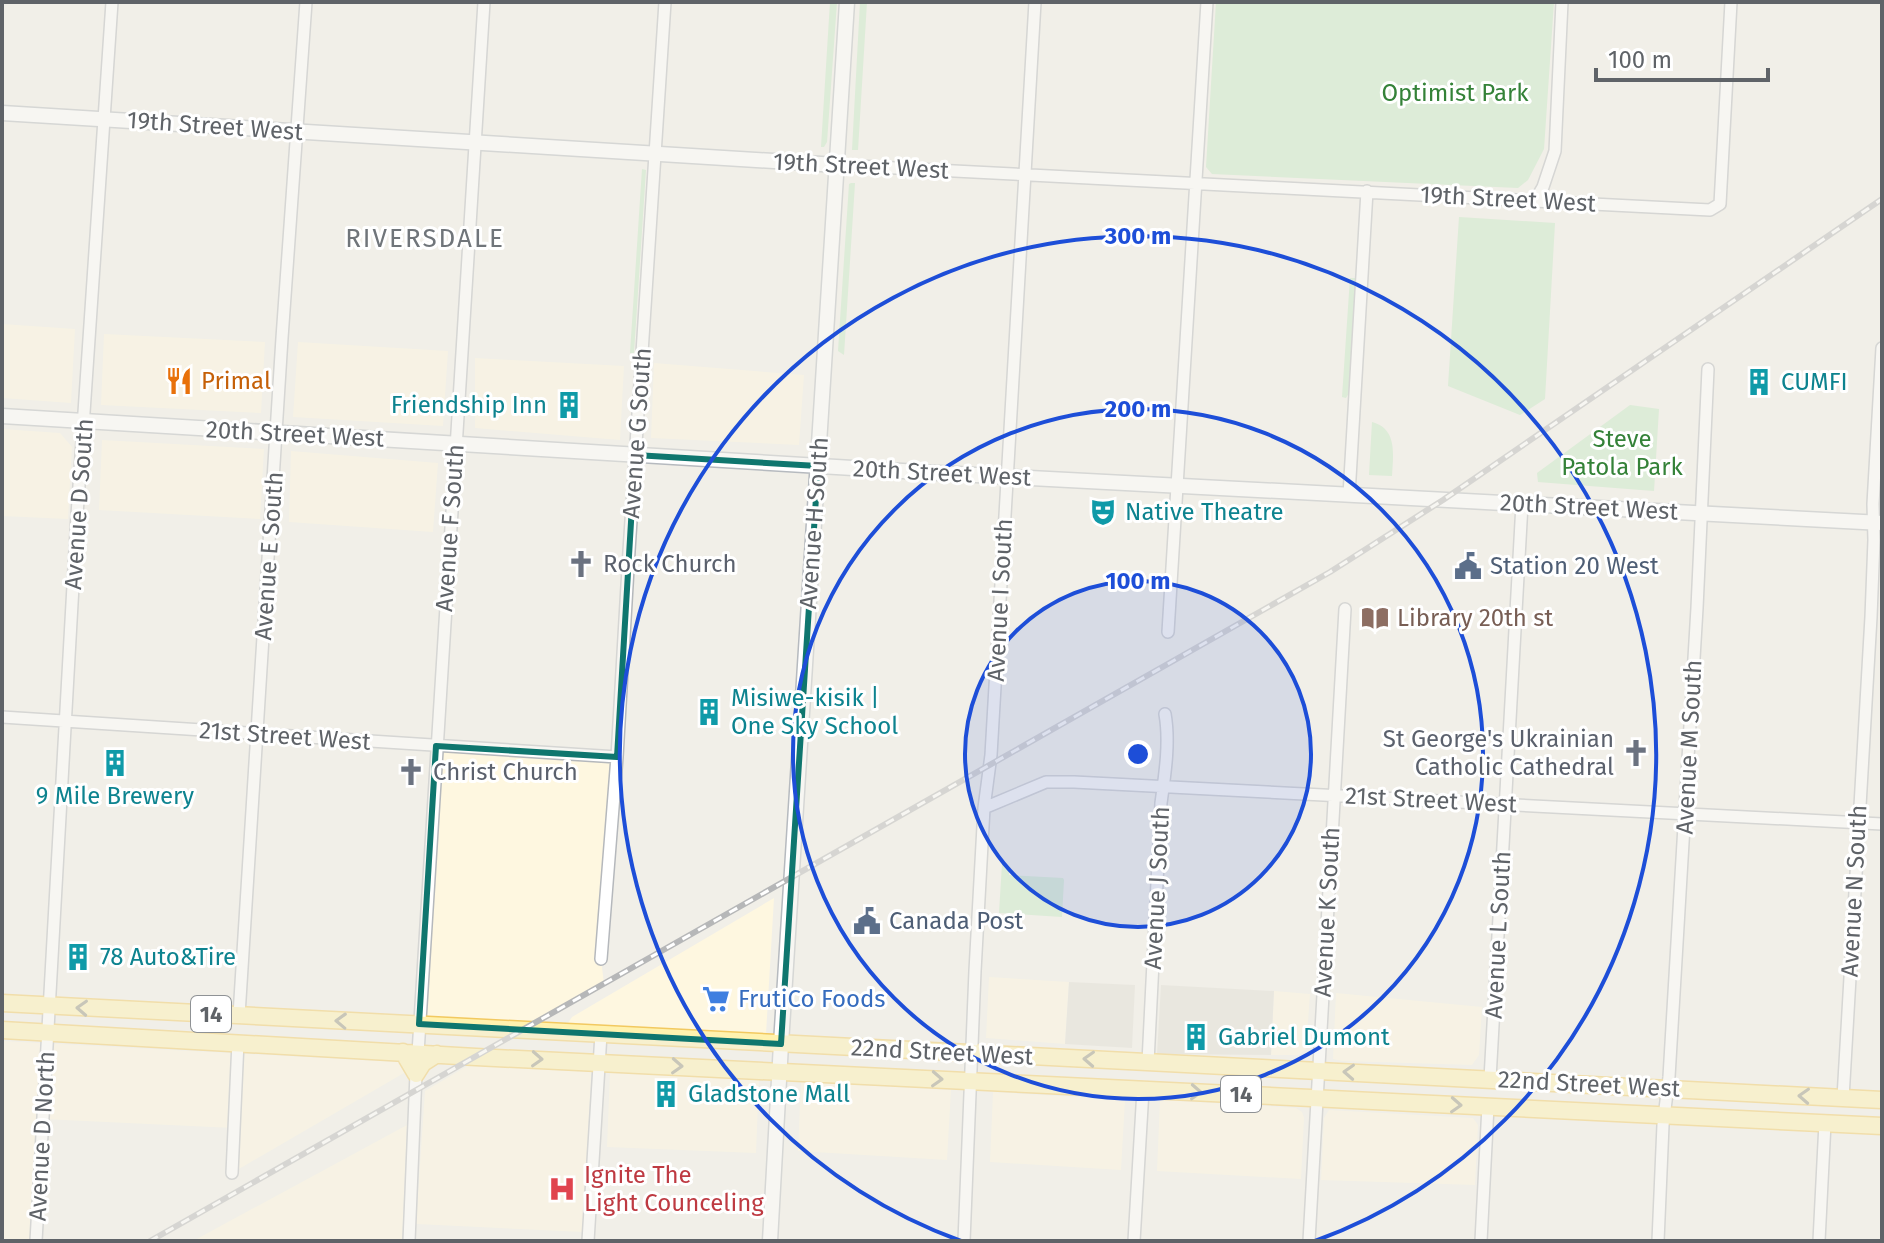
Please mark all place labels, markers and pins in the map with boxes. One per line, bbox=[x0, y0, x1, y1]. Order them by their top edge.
restaurant icon: Primal bbox=[164, 366, 194, 396]
place label: Primal bbox=[201, 367, 271, 395]
building icon: CUMFI bbox=[1744, 367, 1774, 397]
place label: CUMFI bbox=[1781, 368, 1848, 396]
building icon: Friendship Inn bbox=[554, 390, 584, 420]
place label: Friendship Inn bbox=[391, 391, 547, 419]
theatre icon: Native Theatre bbox=[1088, 497, 1118, 527]
place label: Native Theatre bbox=[1125, 498, 1284, 526]
church icon: Rock Church bbox=[566, 549, 596, 579]
place label: Rock Church bbox=[603, 550, 737, 578]
public building icon: Station 20 West bbox=[1453, 551, 1483, 581]
place label: Station 20 West bbox=[1490, 552, 1659, 580]
library icon: Library 20th st bbox=[1360, 603, 1390, 633]
place label: Library 20th st bbox=[1397, 604, 1553, 632]
place label: Misiwe-kisik | One Sky School bbox=[731, 684, 898, 740]
building icon: Misiwe-kisik | One Sky School bbox=[694, 697, 724, 727]
place label: St George's Ukrainian Catholic Cathedral bbox=[1383, 725, 1614, 781]
church icon: St George's Ukrainian Catholic Cathedral bbox=[1621, 738, 1651, 768]
centre of rings bbox=[1124, 740, 1152, 768]
building icon: 9 Mile Brewery bbox=[100, 748, 130, 778]
church icon: Christ Church bbox=[396, 757, 426, 787]
place label: Christ Church bbox=[433, 758, 578, 786]
place label: 9 Mile Brewery bbox=[36, 782, 194, 810]
public building icon: Canada Post bbox=[852, 906, 882, 936]
place label: Canada Post bbox=[889, 907, 1024, 935]
building icon: 78 Auto&Tire bbox=[63, 942, 93, 972]
place label: 78 Auto&Tire bbox=[100, 943, 236, 971]
supermarket icon: FrutiCo Foods bbox=[701, 984, 731, 1014]
place label: FrutiCo Foods bbox=[738, 985, 885, 1013]
building icon: Gabriel Dumont bbox=[1181, 1022, 1211, 1052]
place label: Gabriel Dumont bbox=[1218, 1023, 1390, 1051]
building icon: Gladstone Mall bbox=[651, 1079, 681, 1109]
place label: Gladstone Mall bbox=[688, 1080, 850, 1108]
place label: Ignite The Light Counceling bbox=[584, 1161, 764, 1217]
hospital icon: Ignite The Light Counceling bbox=[547, 1174, 577, 1204]

